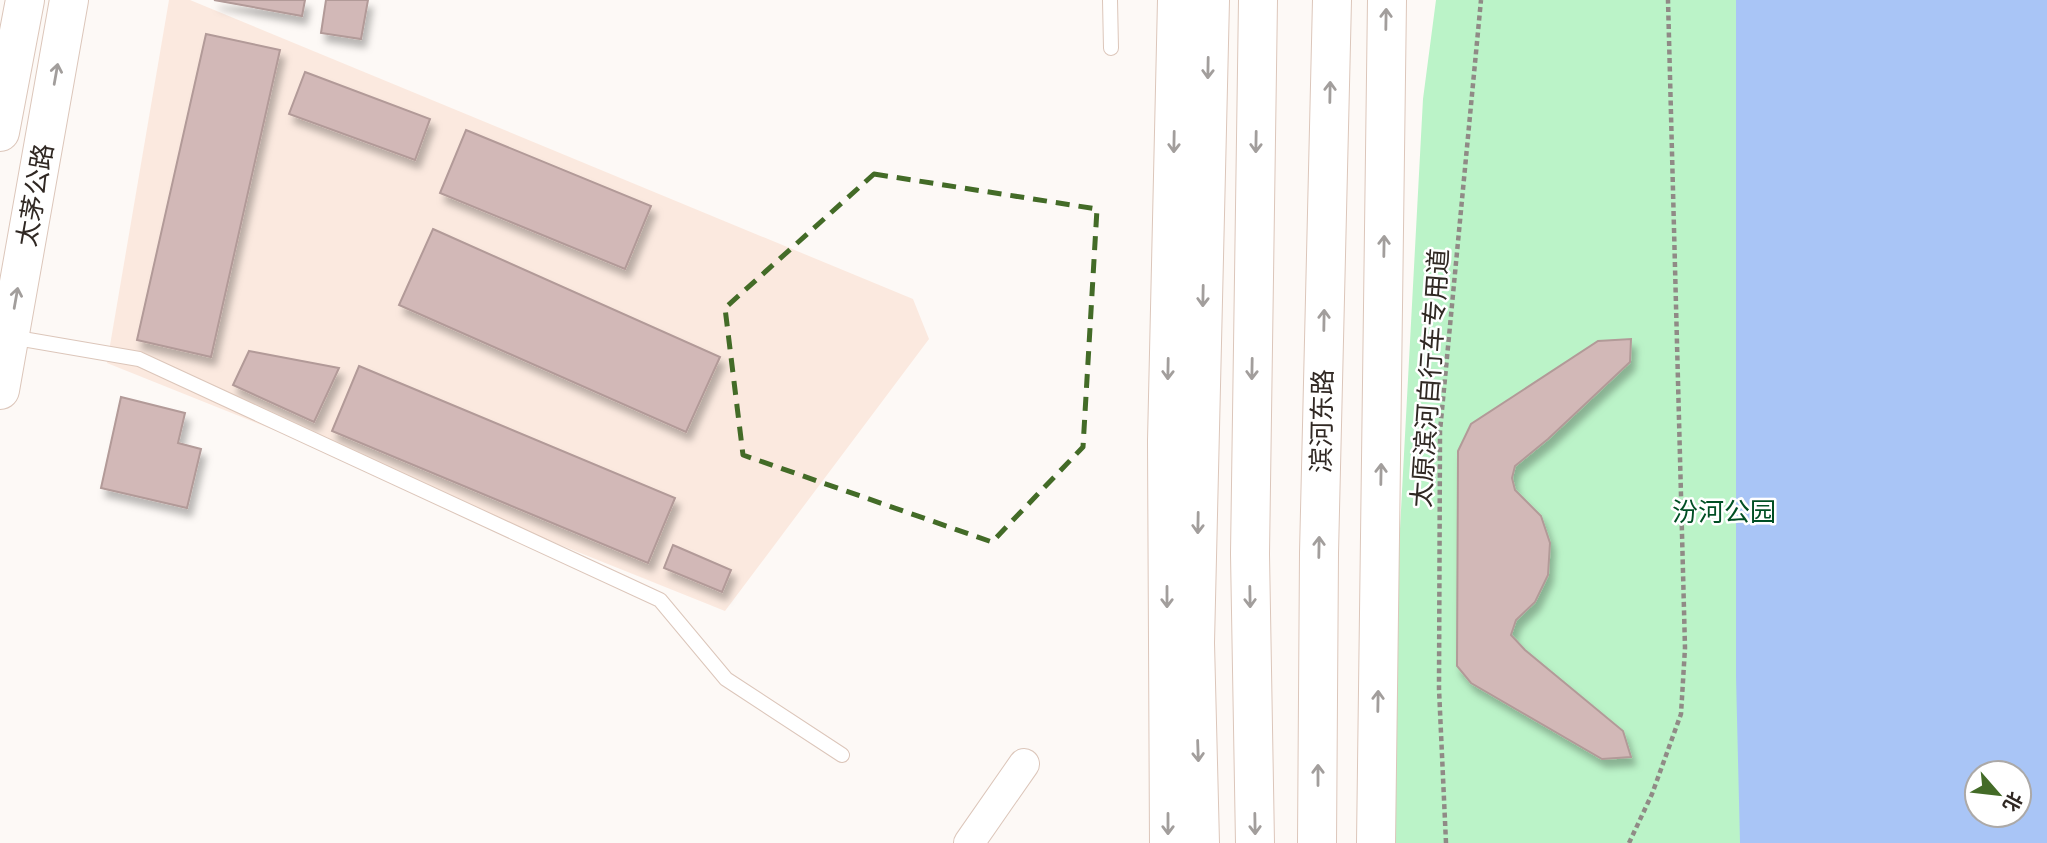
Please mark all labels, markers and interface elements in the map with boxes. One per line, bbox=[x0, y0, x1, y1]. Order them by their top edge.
one-way arrow bbox=[1380, 8, 1393, 31]
one-way arrow bbox=[1202, 56, 1215, 79]
one-way arrow bbox=[50, 64, 63, 86]
one-way arrow bbox=[1323, 81, 1336, 104]
one-way arrow bbox=[1167, 130, 1180, 153]
one-way arrow bbox=[1249, 130, 1262, 153]
street label: 太茅公路 bbox=[9, 141, 58, 249]
one-way arrow bbox=[1377, 235, 1391, 258]
street label: 太原滨河自行车专用道 bbox=[1404, 247, 1453, 509]
one-way arrow bbox=[1196, 284, 1210, 307]
one-way arrow bbox=[10, 288, 23, 310]
one-way arrow bbox=[1318, 309, 1331, 332]
one-way arrow bbox=[1162, 357, 1175, 380]
one-way arrow bbox=[1245, 357, 1259, 380]
street label: 滨河东路 bbox=[1304, 369, 1337, 473]
one-way arrow bbox=[1374, 463, 1388, 486]
park label: 汾河公园 bbox=[1672, 495, 1776, 526]
one-way arrow bbox=[1191, 511, 1205, 534]
one-way arrow bbox=[1312, 536, 1326, 559]
one-way arrow bbox=[1160, 585, 1174, 608]
one-way arrow bbox=[1244, 585, 1257, 608]
one-way arrow bbox=[1371, 690, 1385, 713]
one-way arrow bbox=[1191, 739, 1205, 762]
north arrow bbox=[1963, 759, 2033, 829]
one-way arrow bbox=[1311, 764, 1325, 787]
text: 北 bbox=[1999, 788, 2028, 816]
one-way arrow bbox=[1162, 812, 1175, 835]
one-way arrow bbox=[1248, 812, 1261, 835]

